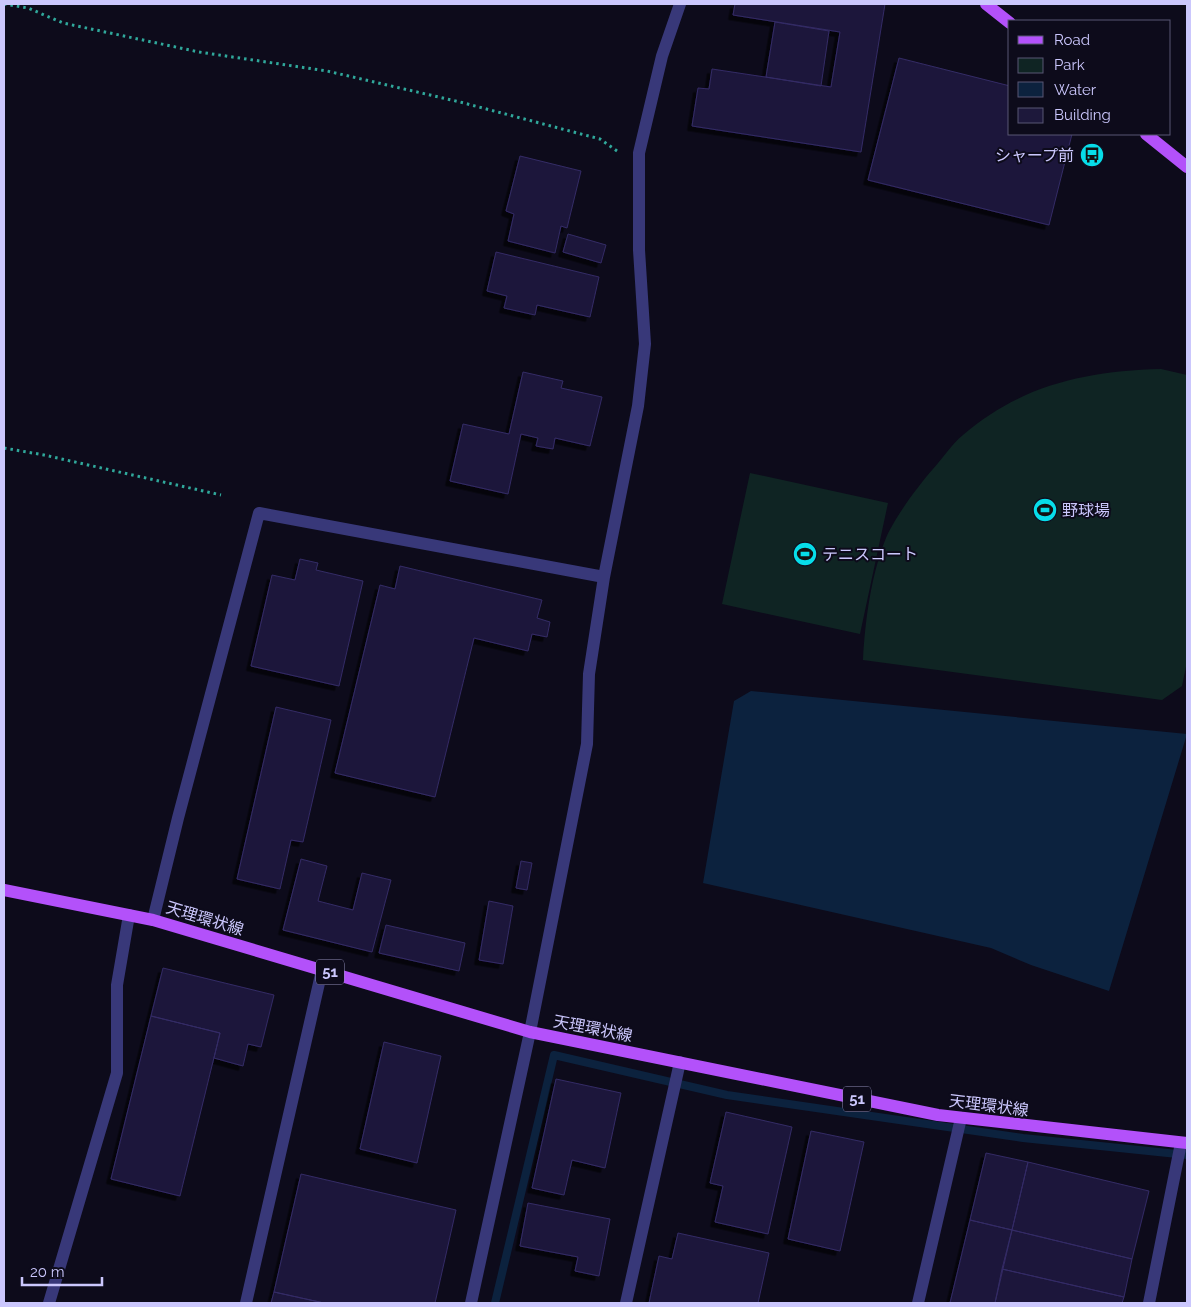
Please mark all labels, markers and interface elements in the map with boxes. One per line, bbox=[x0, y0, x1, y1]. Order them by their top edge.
legend bbox=[1008, 20, 1171, 135]
text: Road bbox=[1054, 31, 1090, 49]
text: Park bbox=[1054, 56, 1085, 74]
text: Water bbox=[1054, 81, 1097, 99]
text: Building bbox=[1054, 106, 1111, 124]
bus stop icon: シャープ前 bbox=[1079, 142, 1105, 168]
place label: シャープ前 bbox=[995, 146, 1074, 165]
sports icon: 野球場 bbox=[1032, 497, 1058, 523]
place label: 野球場 bbox=[1062, 501, 1110, 520]
sports icon: テニスコート bbox=[792, 541, 818, 567]
place label: テニスコート bbox=[822, 545, 918, 564]
street label: 天理環状線 bbox=[164, 898, 246, 939]
road number: 51 bbox=[316, 960, 344, 984]
street label: 天理環状線 bbox=[552, 1012, 634, 1045]
road number: 51 bbox=[843, 1086, 871, 1112]
street label: 天理環状線 bbox=[948, 1091, 1030, 1120]
scale bar bbox=[22, 1254, 102, 1286]
text: 20 m bbox=[30, 1263, 65, 1281]

